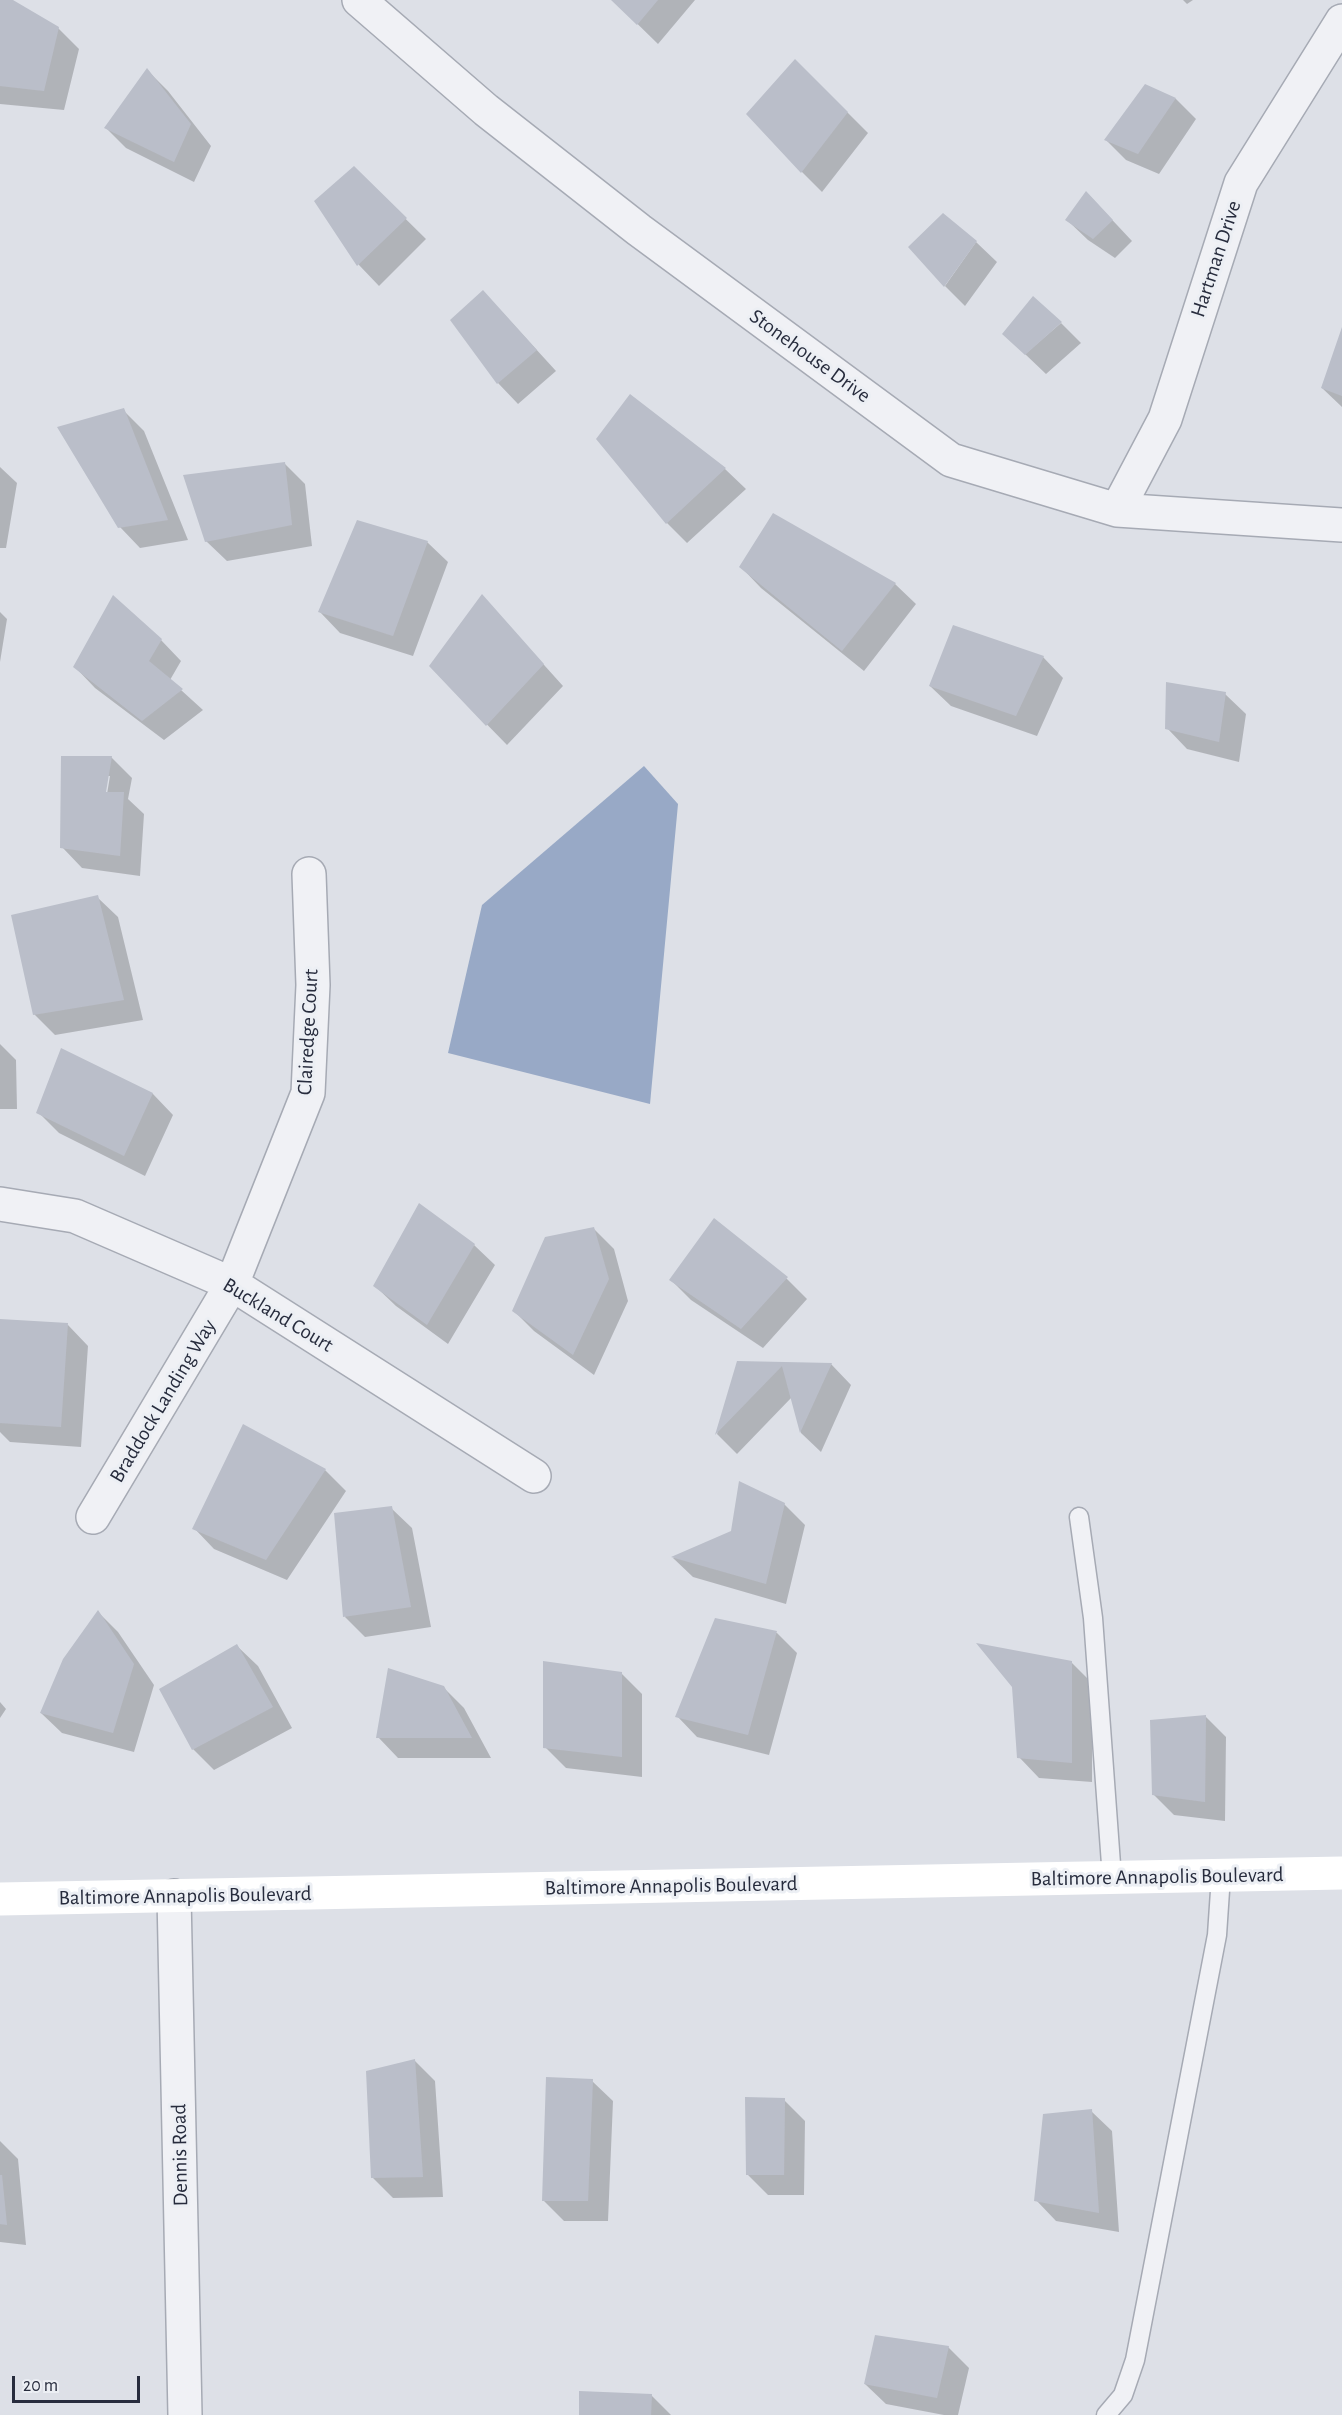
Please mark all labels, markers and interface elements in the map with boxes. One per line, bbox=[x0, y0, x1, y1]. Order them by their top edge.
street label: Hartman Drive bbox=[1185, 197, 1247, 321]
street label: Stonehouse Drive bbox=[745, 304, 875, 408]
street label: Clairedge Court bbox=[292, 968, 324, 1096]
street label: Buckland Court bbox=[218, 1272, 338, 1358]
street label: Braddock Landing Way bbox=[104, 1315, 222, 1487]
street label: Baltimore Annapolis Boulevard bbox=[1030, 1862, 1284, 1892]
street label: Baltimore Annapolis Boulevard bbox=[544, 1871, 798, 1901]
street label: Baltimore Annapolis Boulevard bbox=[58, 1881, 312, 1911]
street label: Dennis Road bbox=[167, 2103, 193, 2207]
scale bar bbox=[15, 2364, 142, 2402]
text: 20 m bbox=[23, 2377, 58, 2395]

